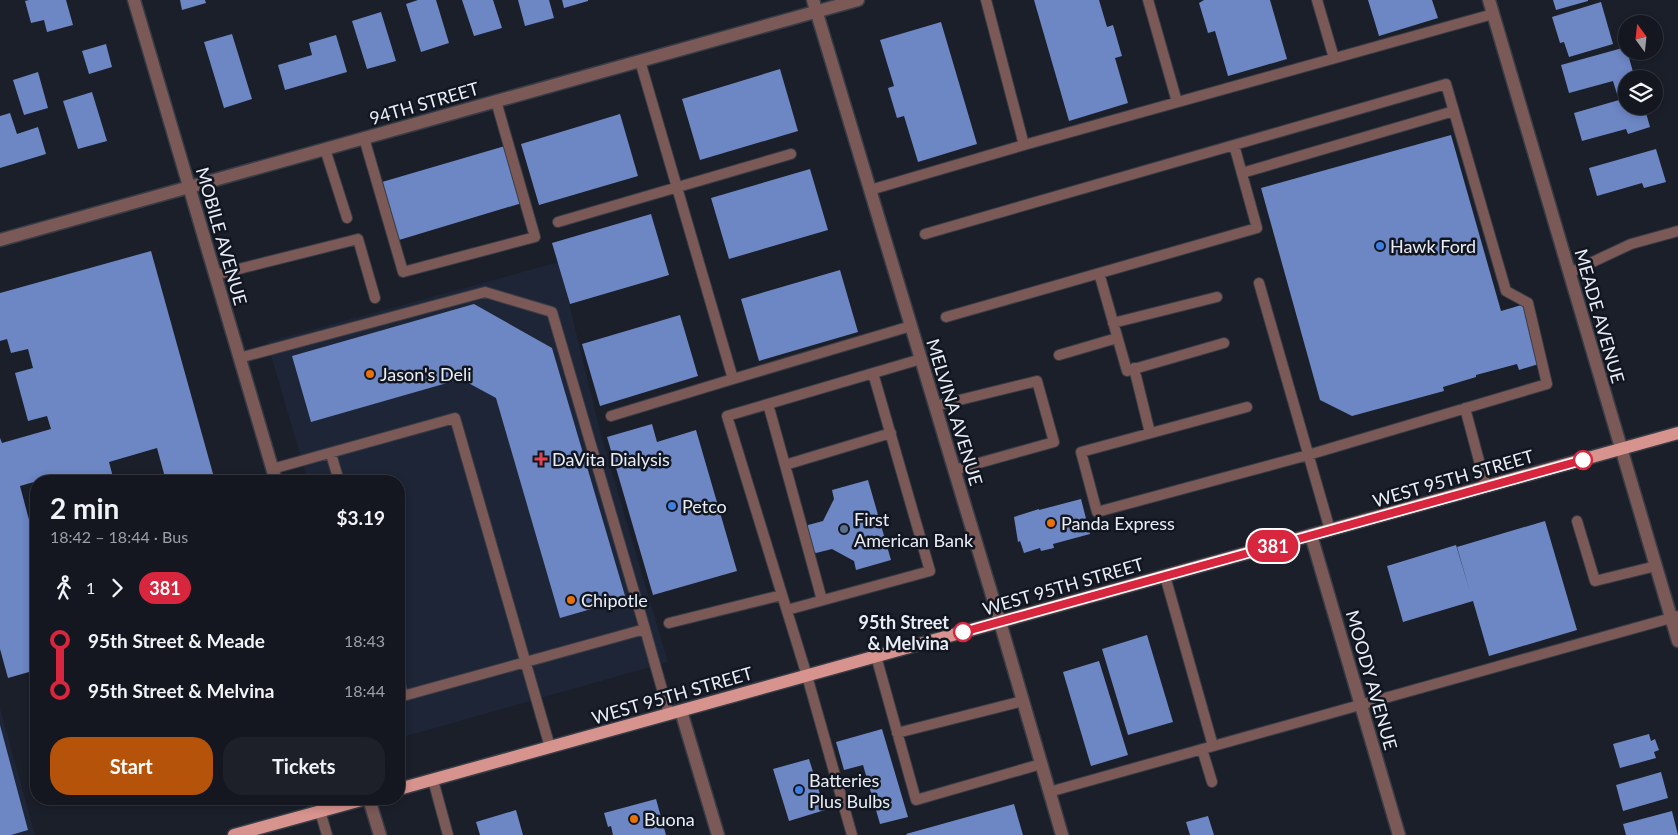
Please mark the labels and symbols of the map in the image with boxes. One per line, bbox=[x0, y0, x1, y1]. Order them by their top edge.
north arrow bbox=[1618, 15, 1662, 60]
street label: 94TH STREET bbox=[367, 77, 482, 129]
street label: MOBILE AVENUE bbox=[192, 164, 252, 308]
place label: Hawk Ford bbox=[1390, 235, 1476, 257]
marker: Hawk Ford bbox=[1374, 240, 1386, 252]
street label: MEADE AVENUE bbox=[1570, 246, 1630, 386]
street label: MELVINA AVENUE bbox=[922, 336, 988, 488]
place label: Jason's Deli bbox=[380, 363, 472, 385]
marker: Jason's Deli bbox=[364, 368, 376, 380]
street label: WEST 95TH STREET bbox=[1370, 444, 1536, 512]
place label: DaVita Dialysis bbox=[552, 448, 670, 470]
unlabelled marker bbox=[1573, 450, 1593, 470]
marker: DaVita Dialysis bbox=[534, 452, 548, 466]
place label: Petco bbox=[682, 495, 727, 517]
marker: Petco bbox=[666, 500, 678, 512]
place label: First American Bank bbox=[854, 508, 974, 551]
place label: Panda Express bbox=[1061, 512, 1175, 534]
marker: Panda Express bbox=[1045, 517, 1057, 529]
marker: First American Bank bbox=[838, 523, 850, 535]
line badge: 381 bbox=[1244, 530, 1302, 562]
street label: WEST 95TH STREET bbox=[980, 552, 1146, 620]
place label: Chipotle bbox=[581, 589, 648, 611]
marker: Chipotle bbox=[565, 594, 577, 606]
street label: MOODY AVENUE bbox=[1342, 608, 1402, 752]
place label: 95th Street & Melvina bbox=[858, 611, 949, 654]
marker: 95th Street & Melvina bbox=[953, 622, 973, 642]
street label: WEST 95TH STREET bbox=[589, 661, 755, 729]
place label: Batteries Plus Bulbs bbox=[809, 769, 890, 812]
marker: Batteries Plus Bulbs bbox=[793, 784, 805, 796]
place label: Buona bbox=[644, 808, 695, 830]
marker: Buona bbox=[628, 813, 640, 825]

